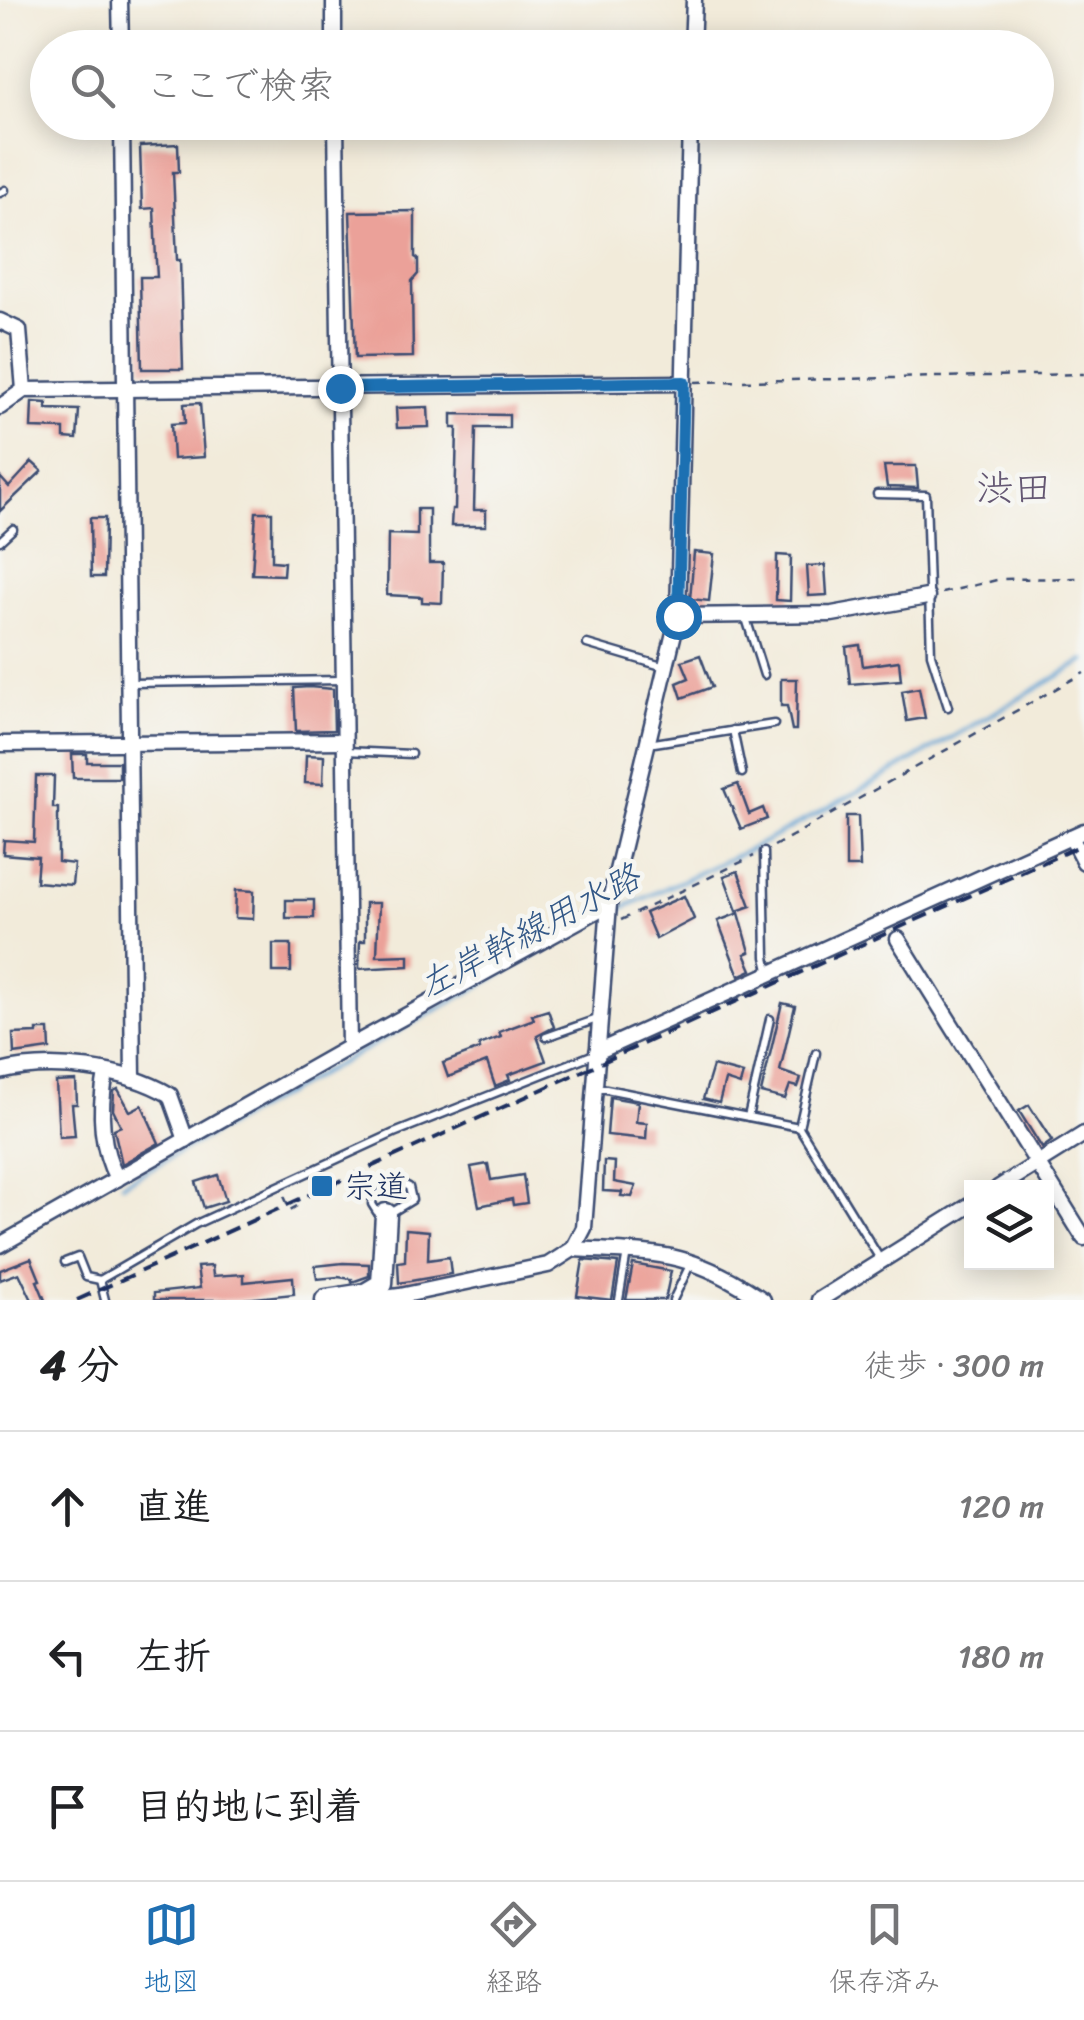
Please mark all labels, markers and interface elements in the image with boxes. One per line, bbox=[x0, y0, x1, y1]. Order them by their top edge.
search box bbox=[30, 30, 1054, 140]
text: ここで検索 bbox=[145, 52, 335, 119]
icon: search bbox=[65, 58, 120, 113]
route end bbox=[318, 366, 364, 412]
district label: 渋田 bbox=[976, 455, 1052, 522]
route start bbox=[656, 594, 702, 640]
water label: 左岸幹線用水路 bbox=[406, 845, 653, 1016]
place label: 宗道 bbox=[344, 1158, 408, 1215]
marker: 宗道 bbox=[309, 1173, 335, 1199]
map controls bbox=[964, 1180, 1054, 1270]
button: layers bbox=[964, 1180, 1054, 1270]
text: 4 分 bbox=[40, 1328, 119, 1402]
text: 徒歩 · 300 m bbox=[864, 1337, 1044, 1394]
text: 直進 bbox=[135, 1473, 211, 1540]
text: 120 m bbox=[959, 1478, 1044, 1535]
icon: ahead bbox=[40, 1479, 95, 1534]
text: 左折 bbox=[135, 1623, 211, 1690]
text: 180 m bbox=[958, 1628, 1044, 1685]
icon: left bbox=[40, 1629, 95, 1684]
text: 目的地に到着 bbox=[135, 1773, 363, 1840]
icon: arrive bbox=[40, 1779, 95, 1834]
tab: 地図 bbox=[143, 1897, 199, 2006]
tab: 経路 bbox=[486, 1897, 542, 2006]
tab: 保存済み bbox=[829, 1897, 941, 2006]

